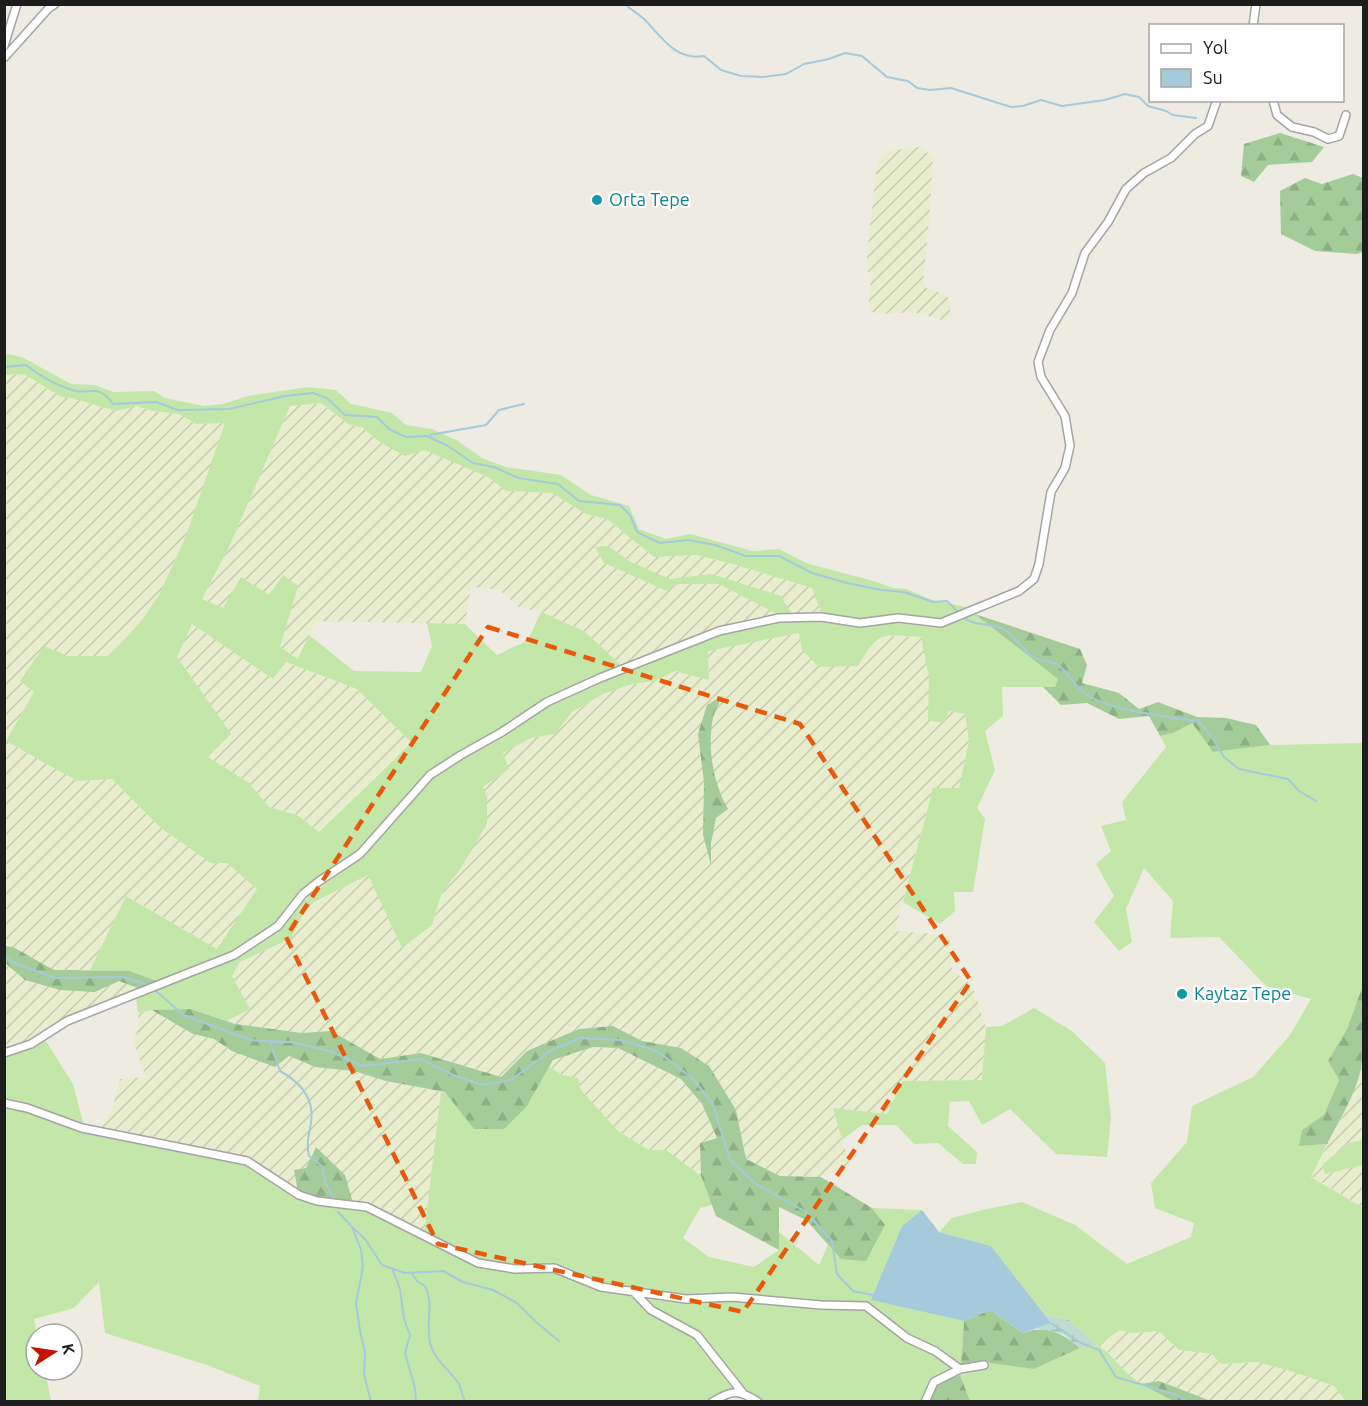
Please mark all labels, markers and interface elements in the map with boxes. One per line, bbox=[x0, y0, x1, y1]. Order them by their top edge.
legend bbox=[1149, 24, 1344, 102]
text: Yol bbox=[1203, 37, 1228, 57]
text: Su bbox=[1203, 67, 1223, 87]
place label: Orta Tepe bbox=[609, 189, 690, 209]
marker: Orta Tepe bbox=[590, 193, 604, 207]
place label: Kaytaz Tepe bbox=[1194, 983, 1291, 1003]
marker: Kaytaz Tepe bbox=[1175, 987, 1189, 1001]
north arrow bbox=[24, 1322, 84, 1382]
text: K bbox=[59, 1342, 79, 1356]

